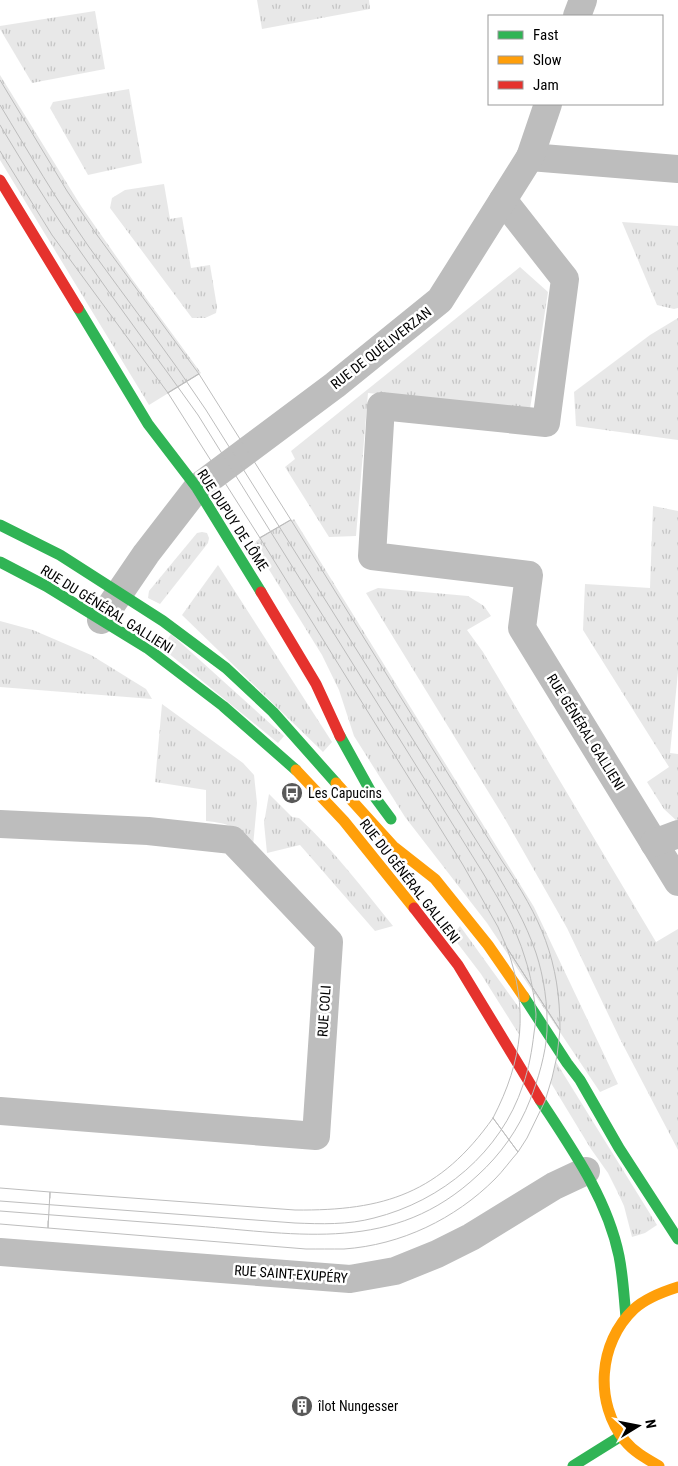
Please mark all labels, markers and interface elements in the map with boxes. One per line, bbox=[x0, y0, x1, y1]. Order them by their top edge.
legend bbox=[488, 15, 663, 105]
text: Fast bbox=[533, 26, 558, 44]
text: Slow bbox=[533, 51, 562, 69]
text: Jam bbox=[533, 76, 559, 94]
street label: RUE DE QUÉLIVERZAN bbox=[327, 303, 435, 392]
street label: RUE DUPUY DE LÔME bbox=[194, 466, 273, 574]
street label: RUE DU GÉNÉRAL GALLIENI bbox=[38, 561, 177, 656]
street label: RUE GÉNÉRAL GALLIENI bbox=[544, 670, 629, 793]
bus stop icon: Les Capucins bbox=[280, 781, 304, 805]
place label: Les Capucins bbox=[308, 785, 382, 801]
street label: RUE DU GÉNÉRAL GALLIENI bbox=[357, 815, 464, 946]
street label: RUE COLI bbox=[314, 985, 334, 1037]
street label: RUE SAINT-EXUPÉRY bbox=[234, 1261, 349, 1286]
building icon: îlot Nungesser bbox=[290, 1394, 314, 1418]
place label: îlot Nungesser bbox=[317, 1398, 398, 1414]
north arrow bbox=[613, 1401, 663, 1451]
text: N bbox=[642, 1418, 659, 1429]

